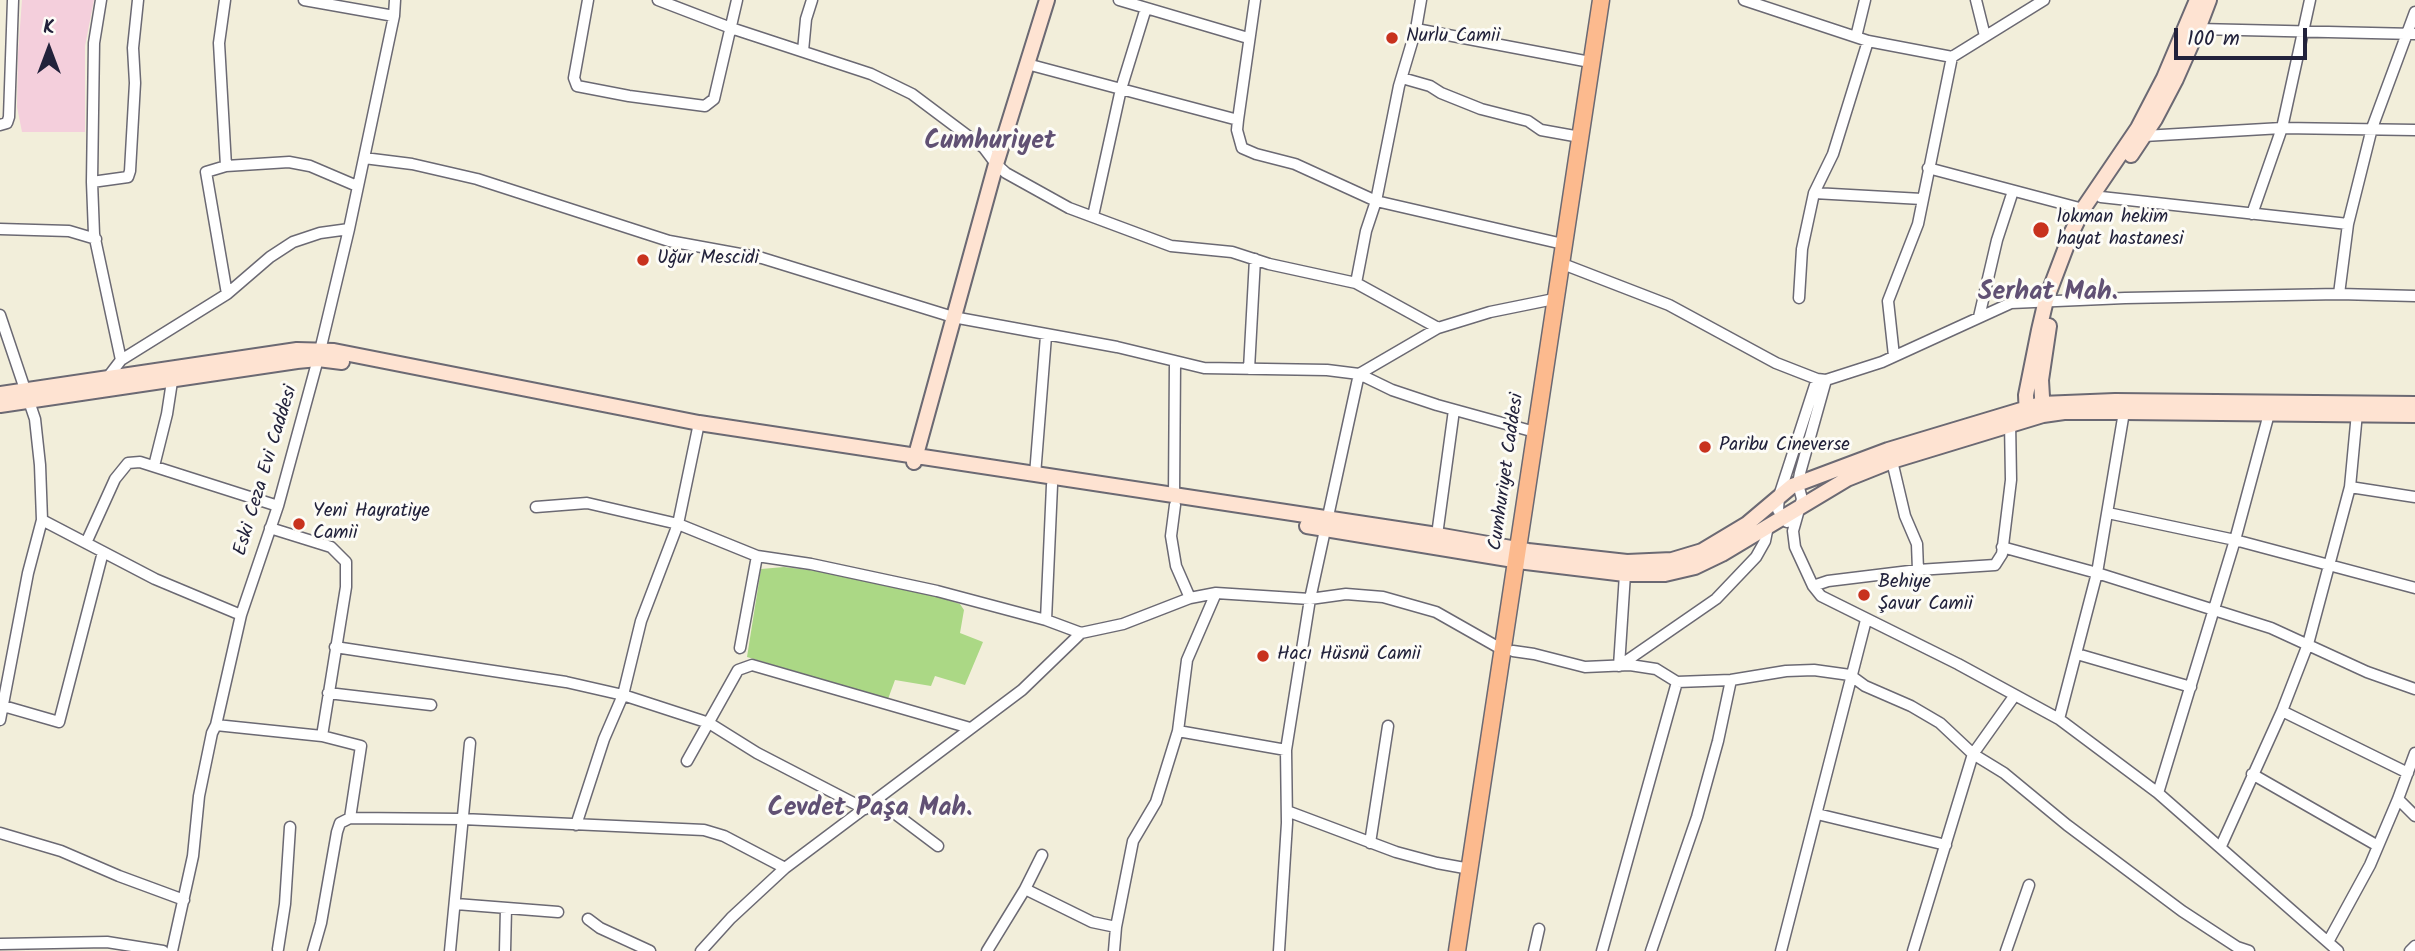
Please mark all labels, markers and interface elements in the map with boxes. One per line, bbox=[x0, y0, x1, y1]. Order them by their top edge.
text: K bbox=[43, 13, 55, 43]
north arrow bbox=[14, 14, 84, 84]
scale bar bbox=[2177, 14, 2310, 58]
text: 100 m bbox=[2187, 23, 2240, 56]
place label: Nurlu Camii bbox=[1406, 27, 1500, 49]
marker: Nurlu Camii bbox=[1384, 30, 1400, 46]
district label: Cumhuriyet bbox=[924, 128, 1056, 160]
place label: lokman hekim hayat hastanesi bbox=[2057, 208, 2184, 252]
marker: lokman hekim hayat hastanesi bbox=[2031, 220, 2051, 240]
place label: Uğur Mescidi bbox=[657, 249, 759, 271]
marker: Uğur Mescidi bbox=[635, 252, 651, 268]
district label: Serhat Mah. bbox=[1978, 279, 2118, 311]
street label: Eski Ceza Evi Caddesi bbox=[230, 383, 304, 559]
street label: Cumhuriyet Caddesi bbox=[1486, 392, 1530, 552]
place label: Paribu Cineverse bbox=[1719, 436, 1850, 458]
marker: Paribu Cineverse bbox=[1697, 439, 1713, 455]
place label: Yeni Hayratiye Camii bbox=[313, 502, 430, 546]
marker: Yeni Hayratiye Camii bbox=[291, 516, 307, 532]
place label: Behiye Şavur Camii bbox=[1878, 573, 1973, 617]
marker: Behiye Şavur Camii bbox=[1856, 587, 1872, 603]
place label: Hacı Hüsnü Camii bbox=[1277, 645, 1421, 667]
marker: Hacı Hüsnü Camii bbox=[1255, 648, 1271, 664]
district label: Cevdet Paşa Mah. bbox=[768, 795, 972, 827]

